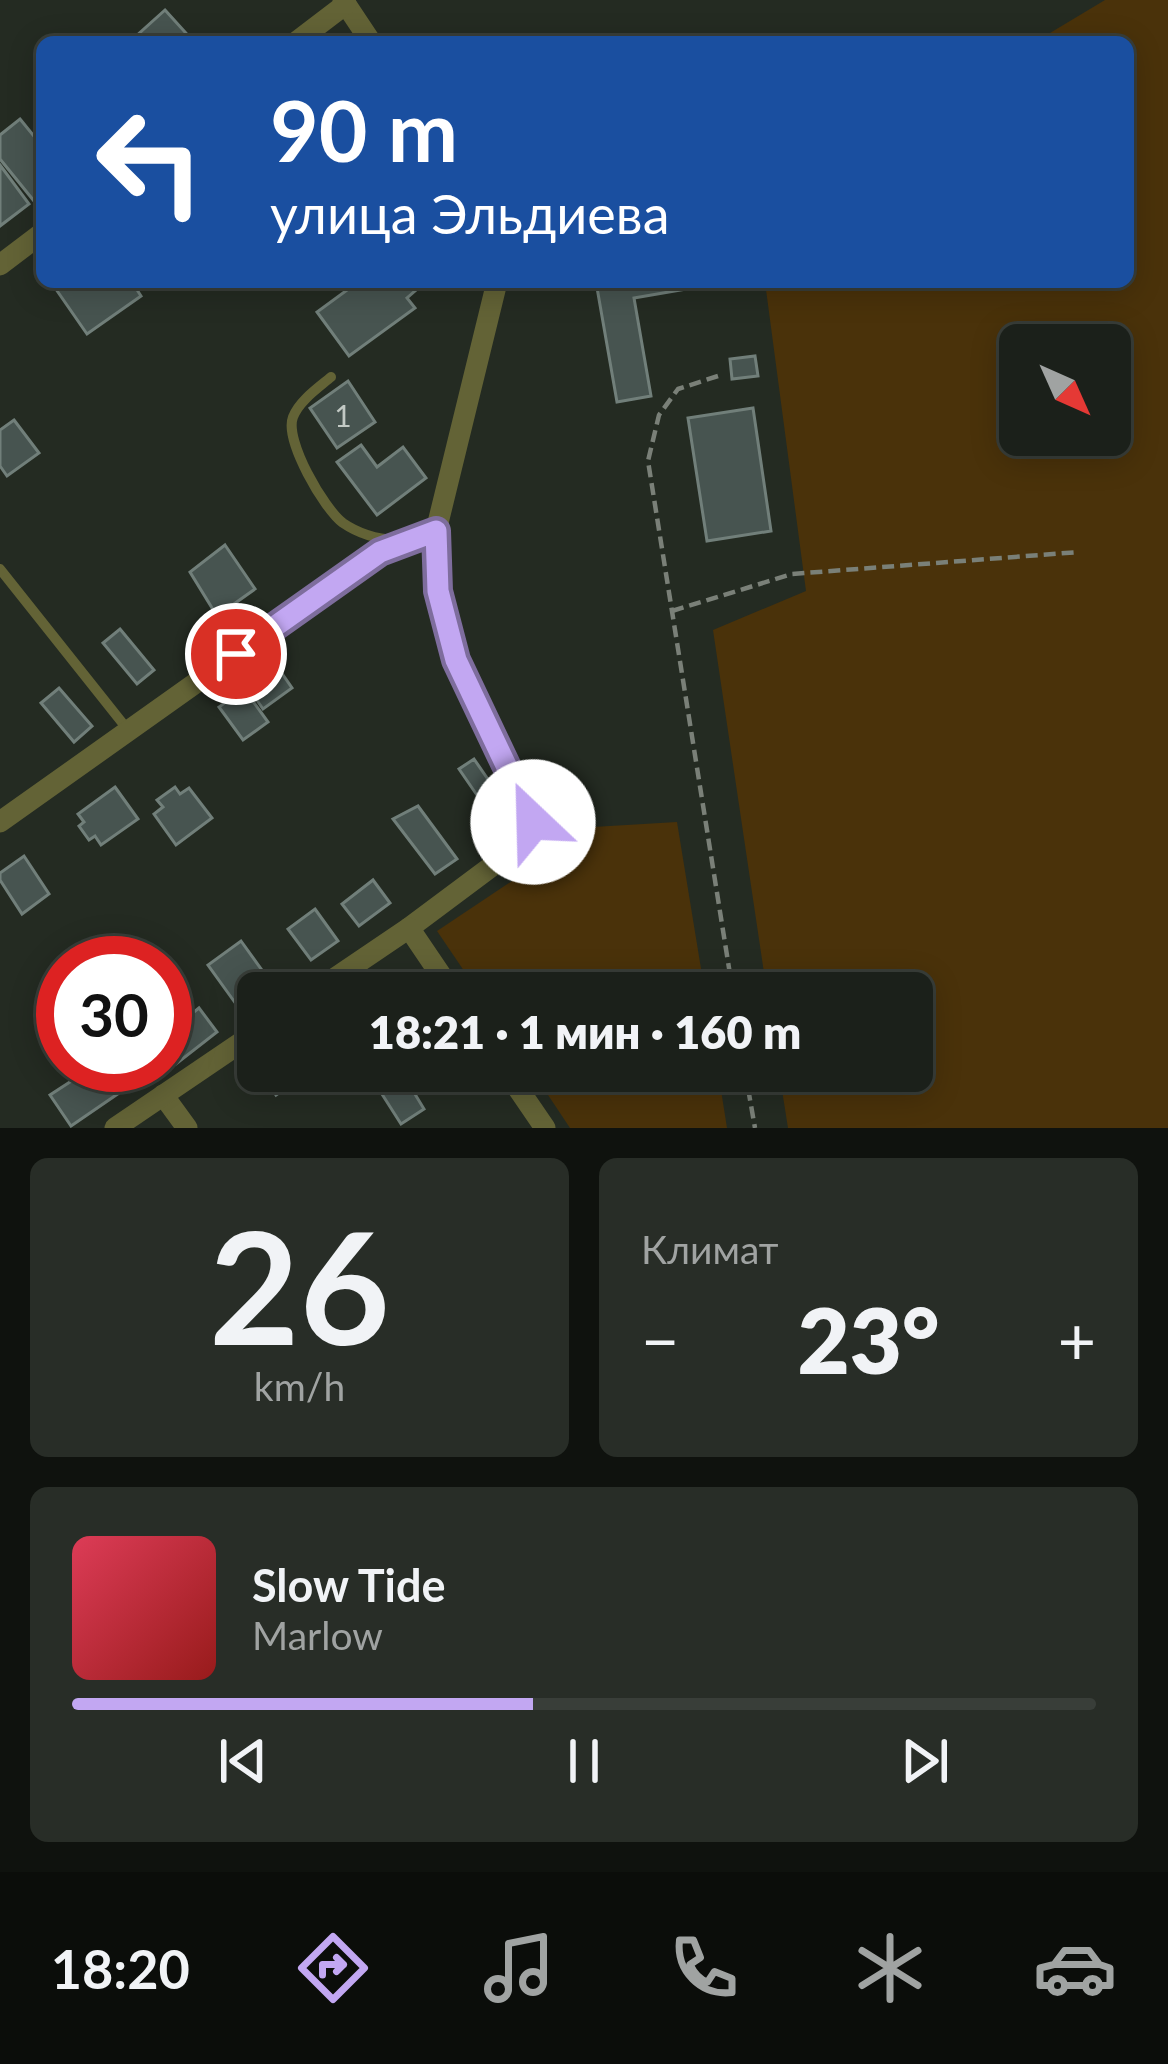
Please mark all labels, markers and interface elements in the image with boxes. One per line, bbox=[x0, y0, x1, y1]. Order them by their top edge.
text: 90 m bbox=[270, 79, 458, 180]
icon: left bbox=[72, 84, 228, 240]
text: улица Эльдиева bbox=[270, 181, 670, 246]
north arrow bbox=[999, 324, 1131, 456]
map controls bbox=[999, 324, 1131, 456]
house number: 1 bbox=[334, 397, 352, 433]
pin bbox=[185, 603, 287, 705]
icon: arrive bbox=[203, 621, 269, 687]
position arrow bbox=[470, 759, 596, 885]
speed limit sign: 30 bbox=[36, 936, 192, 1092]
text: 18:21 · 1 мин · 160 m bbox=[369, 1005, 801, 1059]
text: 26 bbox=[209, 1191, 390, 1378]
text: Климат bbox=[641, 1226, 779, 1272]
text: 23° bbox=[798, 1285, 939, 1393]
text: − bbox=[641, 1300, 679, 1379]
text: + bbox=[1058, 1300, 1096, 1379]
text: km/h bbox=[254, 1363, 345, 1409]
text: Slow Tide bbox=[252, 1558, 446, 1612]
text: Marlow bbox=[252, 1612, 383, 1658]
icon: previous bbox=[210, 1728, 276, 1794]
icon: pause bbox=[551, 1728, 617, 1794]
icon: next bbox=[892, 1728, 958, 1794]
icon: directions bbox=[291, 1926, 375, 2010]
icon: music bbox=[477, 1926, 561, 2010]
icon: phone bbox=[662, 1926, 746, 2010]
icon: climate bbox=[848, 1926, 932, 2010]
icon: car bbox=[1033, 1926, 1117, 2010]
text: 18:20 bbox=[51, 1936, 190, 2001]

